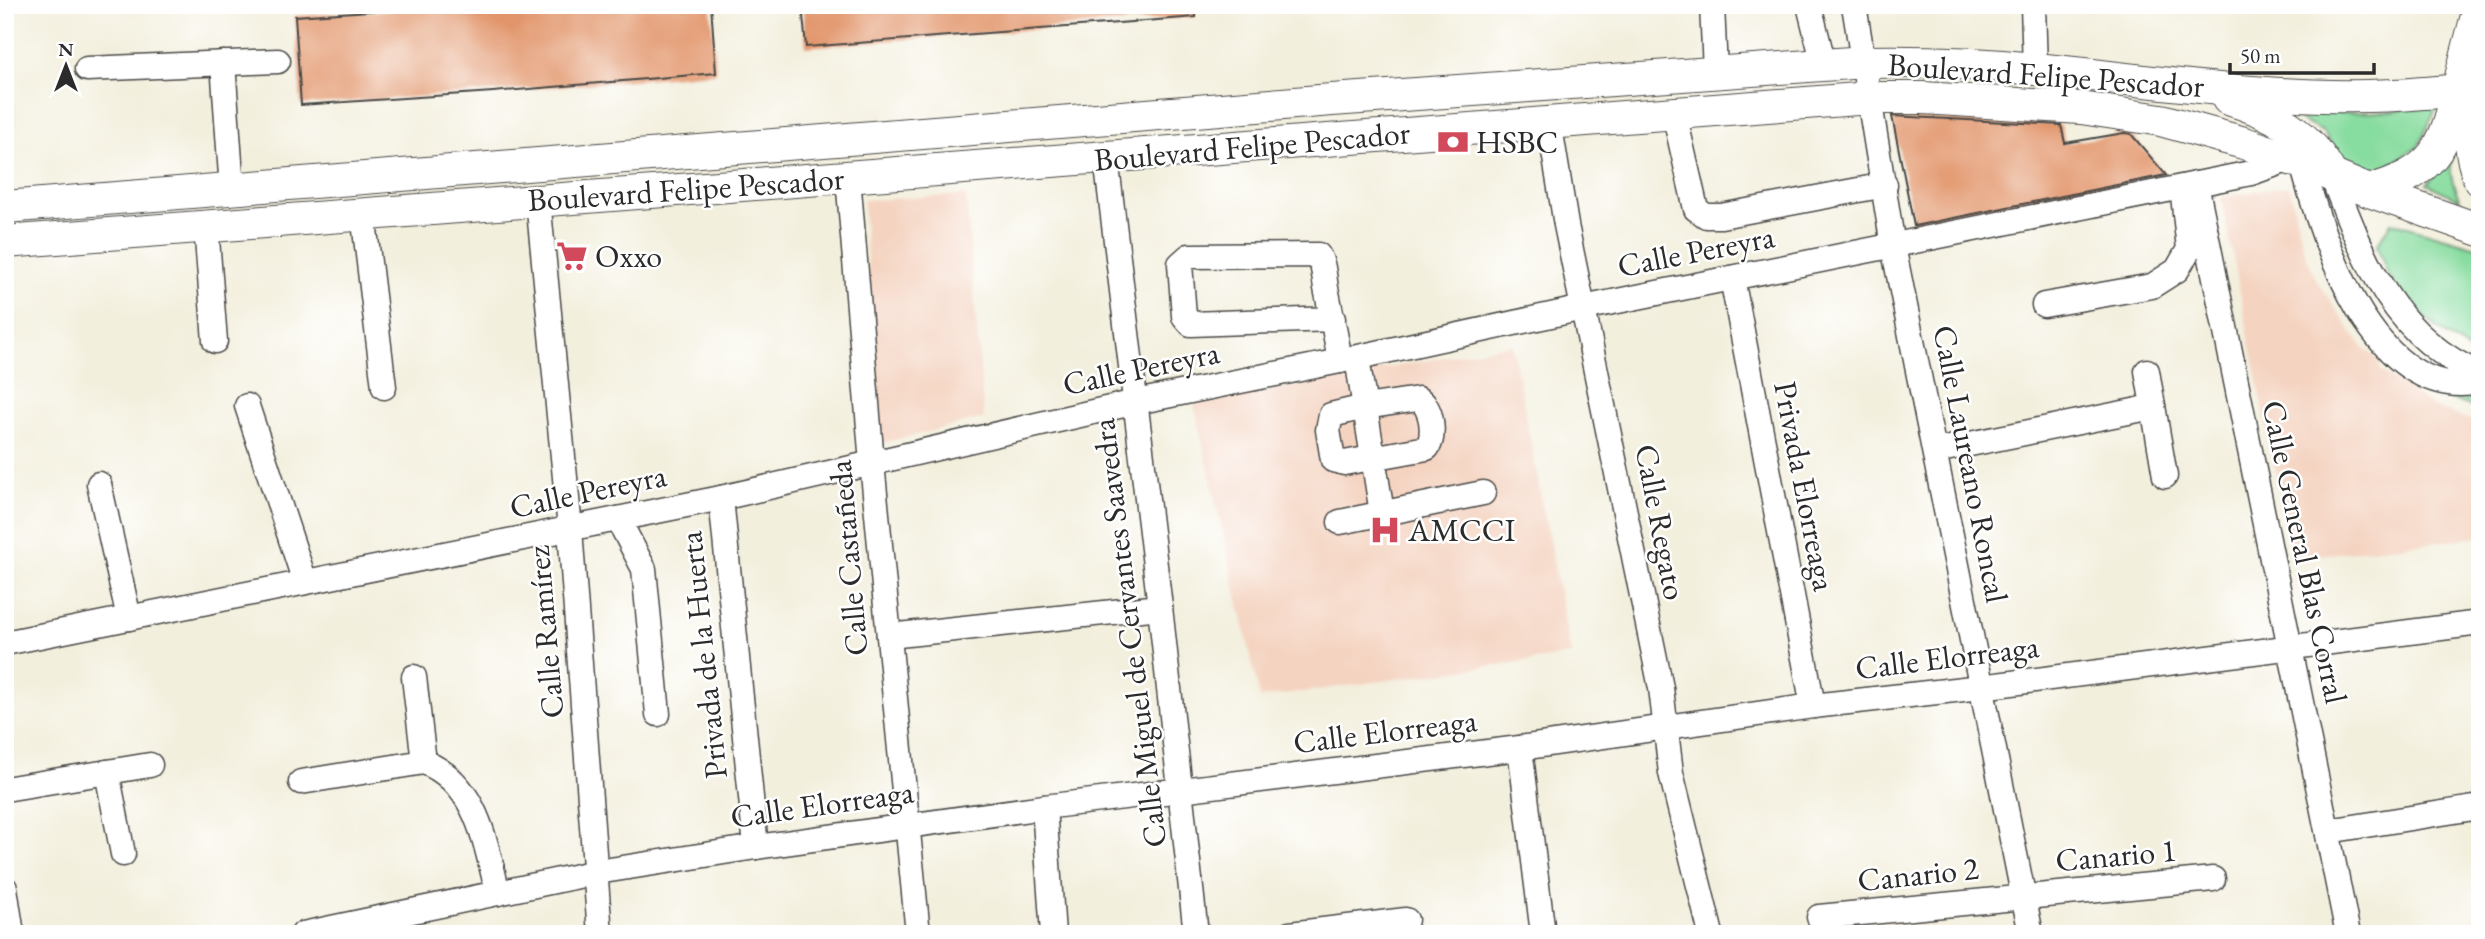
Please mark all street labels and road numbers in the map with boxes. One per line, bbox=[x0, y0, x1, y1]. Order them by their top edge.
street label: Boulevard Felipe Pescador bbox=[1886, 43, 2206, 107]
street label: Boulevard Felipe Pescador bbox=[1092, 111, 1412, 181]
street label: Boulevard Felipe Pescador bbox=[526, 157, 846, 221]
street label: Calle Pereyra bbox=[1614, 215, 1778, 287]
street label: Calle Laureano Roncal bbox=[1924, 322, 2019, 607]
street label: Calle Pereyra bbox=[1059, 331, 1223, 405]
street label: Privada Elorreaga bbox=[1764, 378, 1846, 595]
street label: Calle General Blas Corral bbox=[2252, 397, 2358, 708]
street label: Calle Miguel de Cervantes Saavedra bbox=[1082, 416, 1176, 850]
street label: Calle Regato bbox=[1625, 441, 1697, 603]
street label: Calle Pereyra bbox=[506, 454, 670, 528]
street label: Calle Castañeda bbox=[819, 458, 877, 658]
street label: Privada de la Huerta bbox=[669, 529, 737, 781]
street label: Calle Ramírez bbox=[517, 544, 573, 720]
street label: Calle Elorreaga bbox=[1853, 625, 2041, 689]
street label: Calle Elorreaga bbox=[1291, 699, 1479, 763]
street label: Calle Elorreaga bbox=[728, 770, 917, 838]
street label: Canario 1 bbox=[2054, 829, 2178, 881]
street label: Canario 2 bbox=[1855, 847, 1981, 901]

